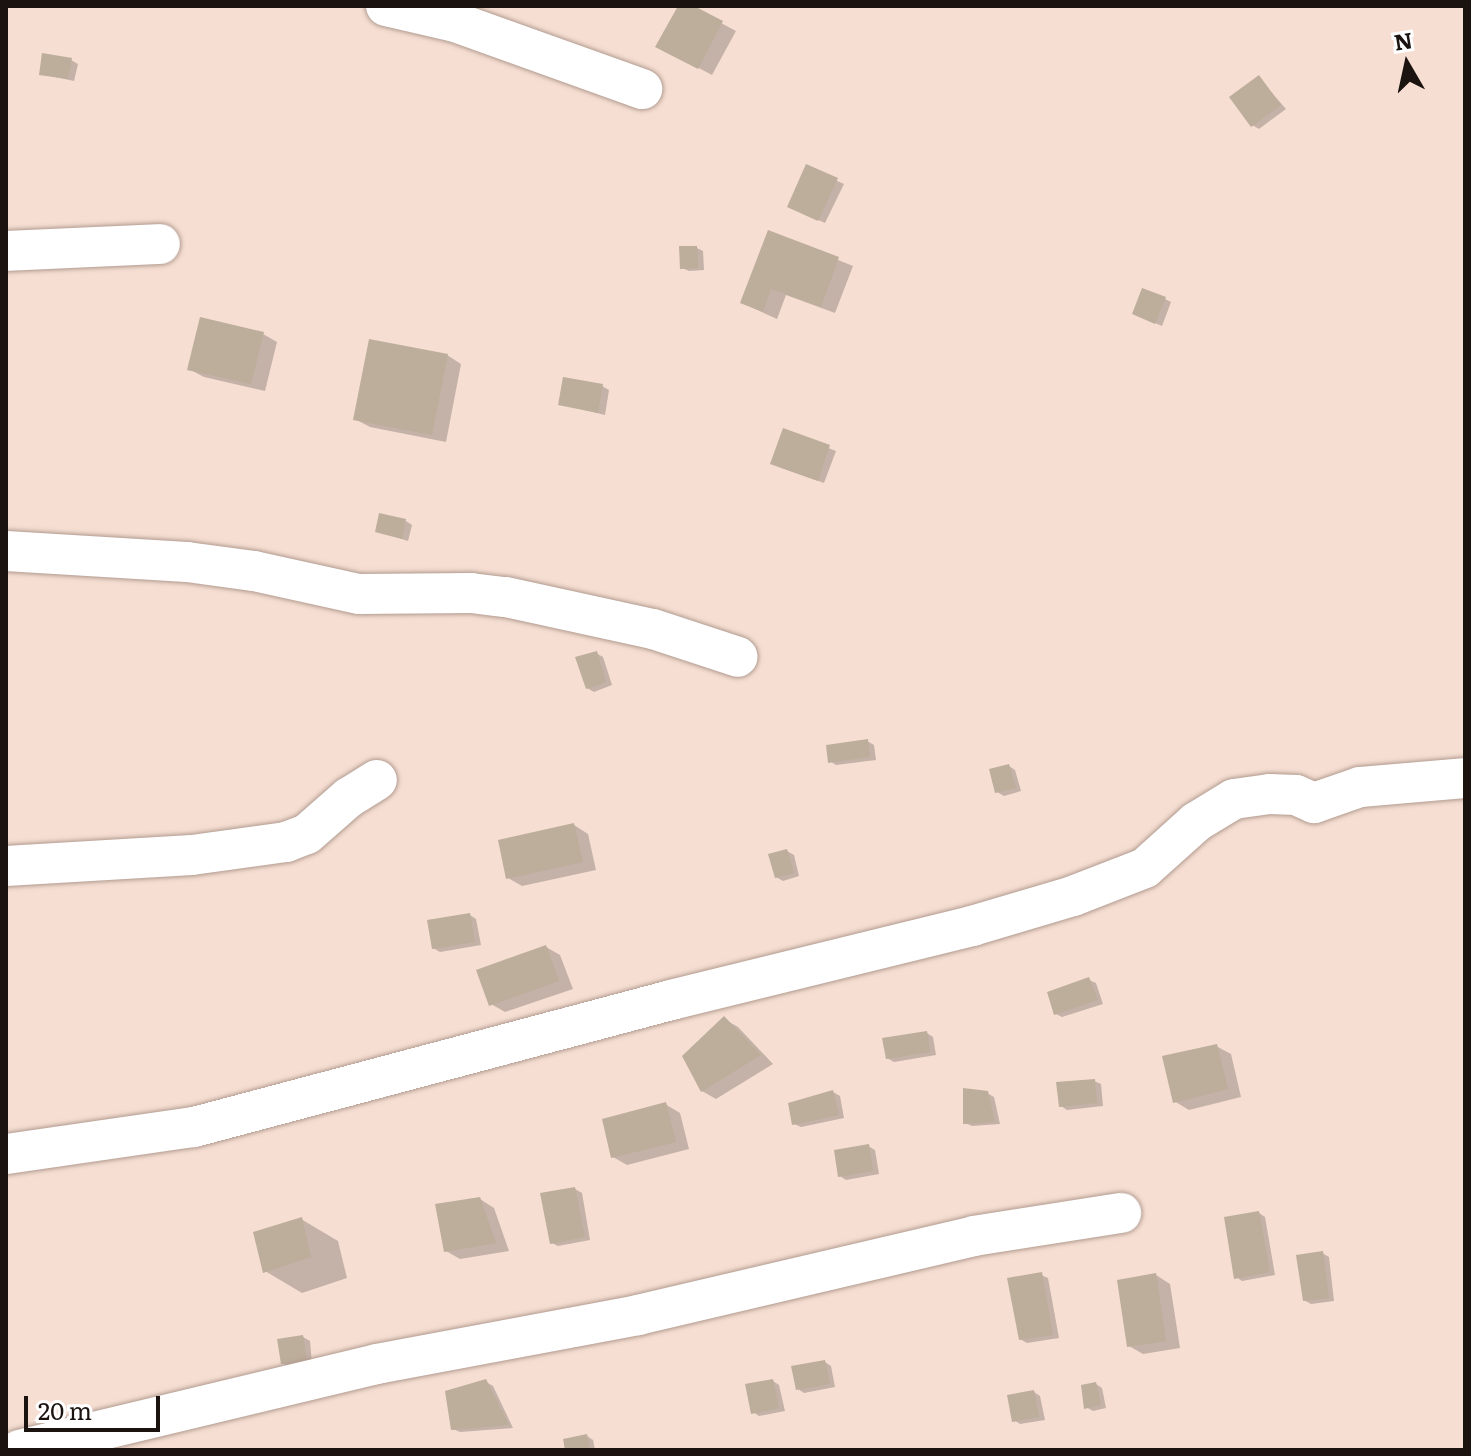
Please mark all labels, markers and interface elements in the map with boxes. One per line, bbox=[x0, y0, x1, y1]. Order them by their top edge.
text: N bbox=[1391, 22, 1415, 58]
north arrow bbox=[1367, 24, 1447, 104]
scale bar bbox=[28, 1380, 164, 1430]
text: 20 m bbox=[38, 1392, 92, 1427]

